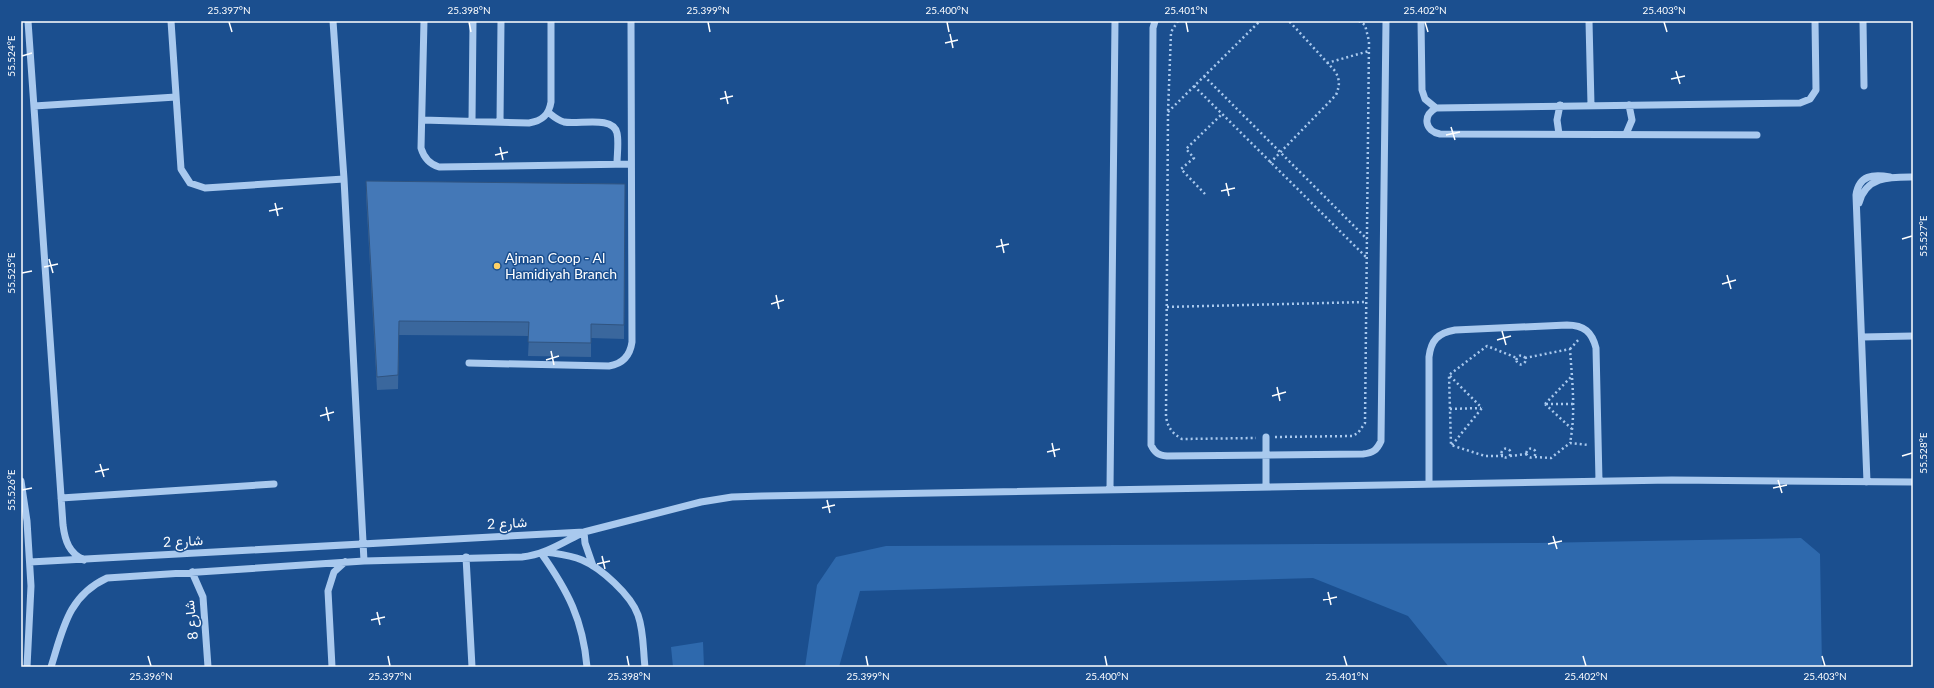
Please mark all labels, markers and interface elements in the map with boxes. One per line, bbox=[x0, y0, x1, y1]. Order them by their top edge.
text: 25.397°N bbox=[207, 4, 251, 16]
text: 25.398°N bbox=[447, 4, 491, 16]
text: 25.399°N bbox=[686, 4, 730, 16]
text: 25.400°N bbox=[925, 4, 969, 16]
text: 25.401°N bbox=[1164, 4, 1208, 16]
text: 25.402°N bbox=[1403, 4, 1447, 16]
text: 25.403°N bbox=[1642, 4, 1686, 16]
text: 55.524°E bbox=[5, 35, 17, 77]
text: 55.527°E bbox=[1917, 215, 1929, 257]
place label: Ajman Coop - Al Hamidiyah Branch bbox=[505, 249, 617, 282]
text: 55.525°E bbox=[5, 252, 17, 294]
marker: Ajman Coop - Al Hamidiyah Branch bbox=[492, 261, 502, 271]
text: 55.528°E bbox=[1917, 432, 1929, 474]
text: 55.526°E bbox=[5, 469, 17, 511]
street label: شارع 2 bbox=[487, 513, 527, 535]
street label: شارع 2 bbox=[163, 531, 203, 553]
street label: شارع 8 bbox=[180, 599, 204, 641]
text: 25.396°N bbox=[129, 670, 173, 682]
text: 25.397°N bbox=[368, 670, 412, 682]
text: 25.398°N bbox=[607, 670, 651, 682]
text: 25.399°N bbox=[846, 670, 890, 682]
text: 25.400°N bbox=[1085, 670, 1129, 682]
text: 25.401°N bbox=[1325, 670, 1369, 682]
text: 25.402°N bbox=[1564, 670, 1608, 682]
text: 25.403°N bbox=[1803, 670, 1847, 682]

